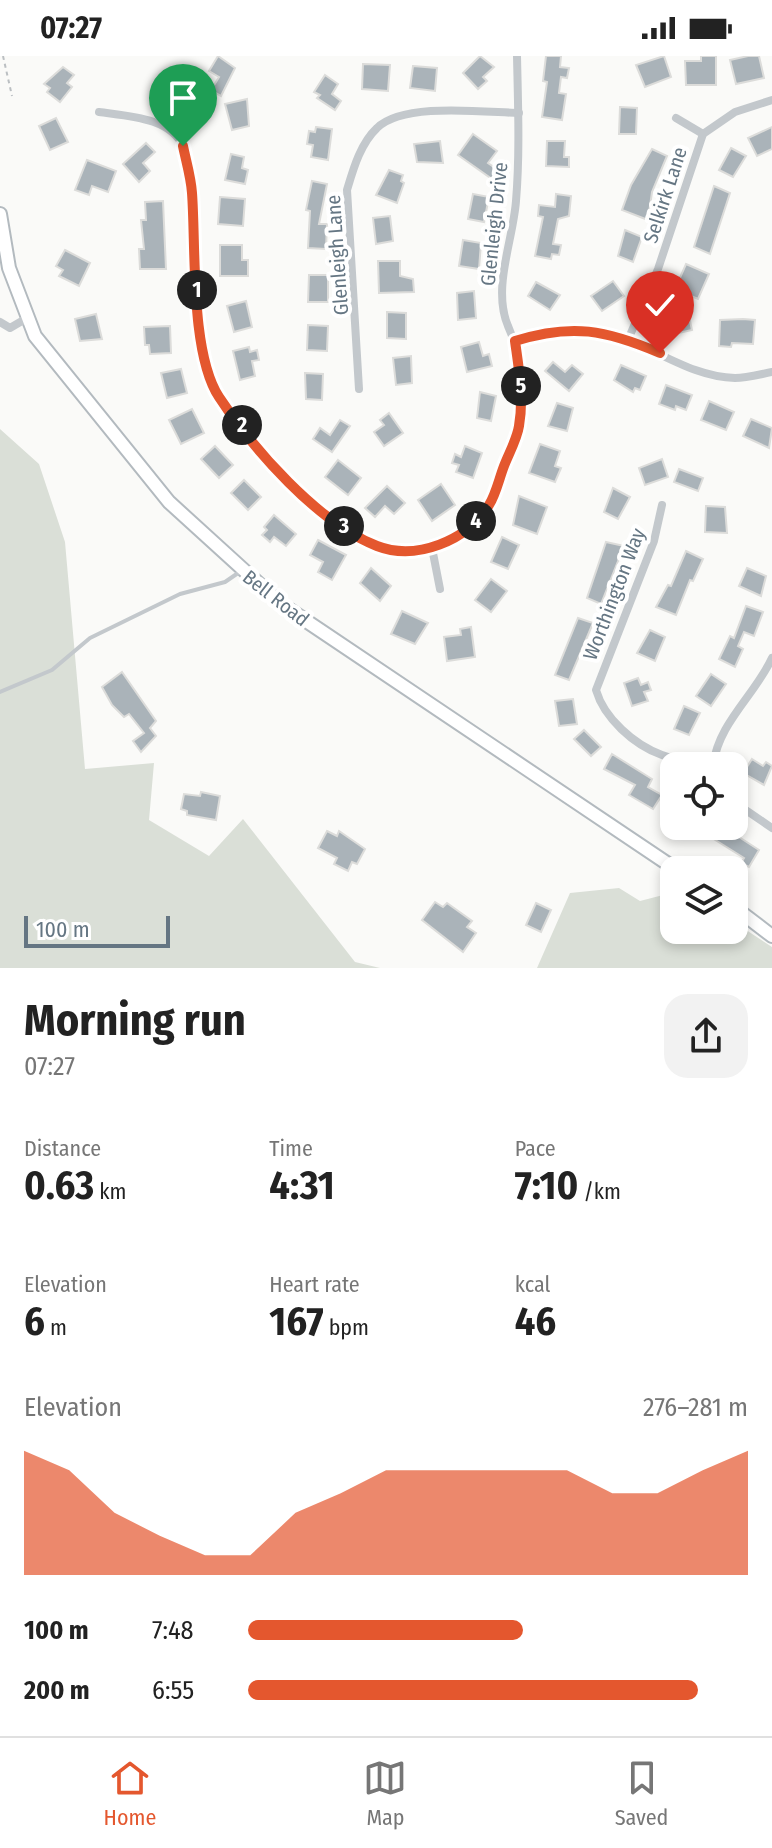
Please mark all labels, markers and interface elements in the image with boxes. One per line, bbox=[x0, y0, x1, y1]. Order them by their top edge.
text: 07:27 bbox=[40, 10, 102, 46]
pin bbox=[149, 64, 217, 146]
icon: arrive bbox=[161, 76, 205, 120]
street label: Selkirk Lane bbox=[638, 144, 692, 246]
street label: Glenleigh Drive bbox=[476, 161, 512, 287]
street label: Glenleigh Lane bbox=[321, 194, 353, 316]
pin: 1 bbox=[177, 270, 217, 310]
pin bbox=[626, 271, 694, 353]
text: 1 bbox=[192, 276, 202, 303]
icon: check bbox=[638, 283, 682, 327]
pin: 5 bbox=[501, 366, 541, 406]
text: 5 bbox=[516, 372, 526, 399]
pin: 2 bbox=[222, 405, 262, 445]
text: 2 bbox=[237, 411, 247, 438]
pin: 4 bbox=[456, 501, 496, 541]
pin: 3 bbox=[324, 506, 364, 546]
text: 4 bbox=[470, 507, 482, 534]
text: 3 bbox=[339, 512, 349, 539]
street label: Worthington Way bbox=[578, 525, 650, 663]
street label: Bell Road bbox=[238, 565, 314, 631]
map controls bbox=[660, 752, 748, 944]
button: locate bbox=[660, 752, 748, 840]
button: layers bbox=[660, 856, 748, 944]
scale bar bbox=[24, 912, 170, 948]
text: 100 m bbox=[36, 916, 90, 943]
text: Morning run bbox=[24, 994, 246, 1047]
button: share bbox=[664, 994, 748, 1078]
text: 07:27 bbox=[24, 1051, 75, 1082]
text: Distance bbox=[24, 1135, 101, 1162]
text: Time bbox=[269, 1135, 313, 1162]
text: Pace bbox=[515, 1135, 556, 1162]
text: 0.63 bbox=[24, 1162, 94, 1210]
text: 4:31 bbox=[269, 1162, 335, 1210]
text: 7:10 bbox=[515, 1162, 578, 1210]
text: km bbox=[94, 1178, 126, 1205]
text: /km bbox=[578, 1178, 621, 1205]
text: Elevation bbox=[24, 1271, 107, 1298]
text: Heart rate bbox=[269, 1271, 360, 1298]
text: kcal bbox=[515, 1271, 550, 1298]
text: 6 bbox=[24, 1298, 45, 1346]
text: 167 bbox=[269, 1298, 324, 1346]
text: 46 bbox=[515, 1298, 556, 1346]
text: m bbox=[45, 1314, 67, 1341]
text: bpm bbox=[324, 1314, 369, 1341]
text: Elevation bbox=[24, 1392, 122, 1423]
text: 276–281 m bbox=[643, 1392, 748, 1423]
text: 100 m bbox=[24, 1615, 89, 1646]
text: 7:48 bbox=[152, 1615, 194, 1646]
text: 200 m bbox=[24, 1675, 90, 1706]
text: 6:55 bbox=[152, 1675, 194, 1706]
tab: Home bbox=[104, 1756, 156, 1831]
tab: Map bbox=[363, 1756, 407, 1831]
tab: Saved bbox=[615, 1756, 668, 1831]

